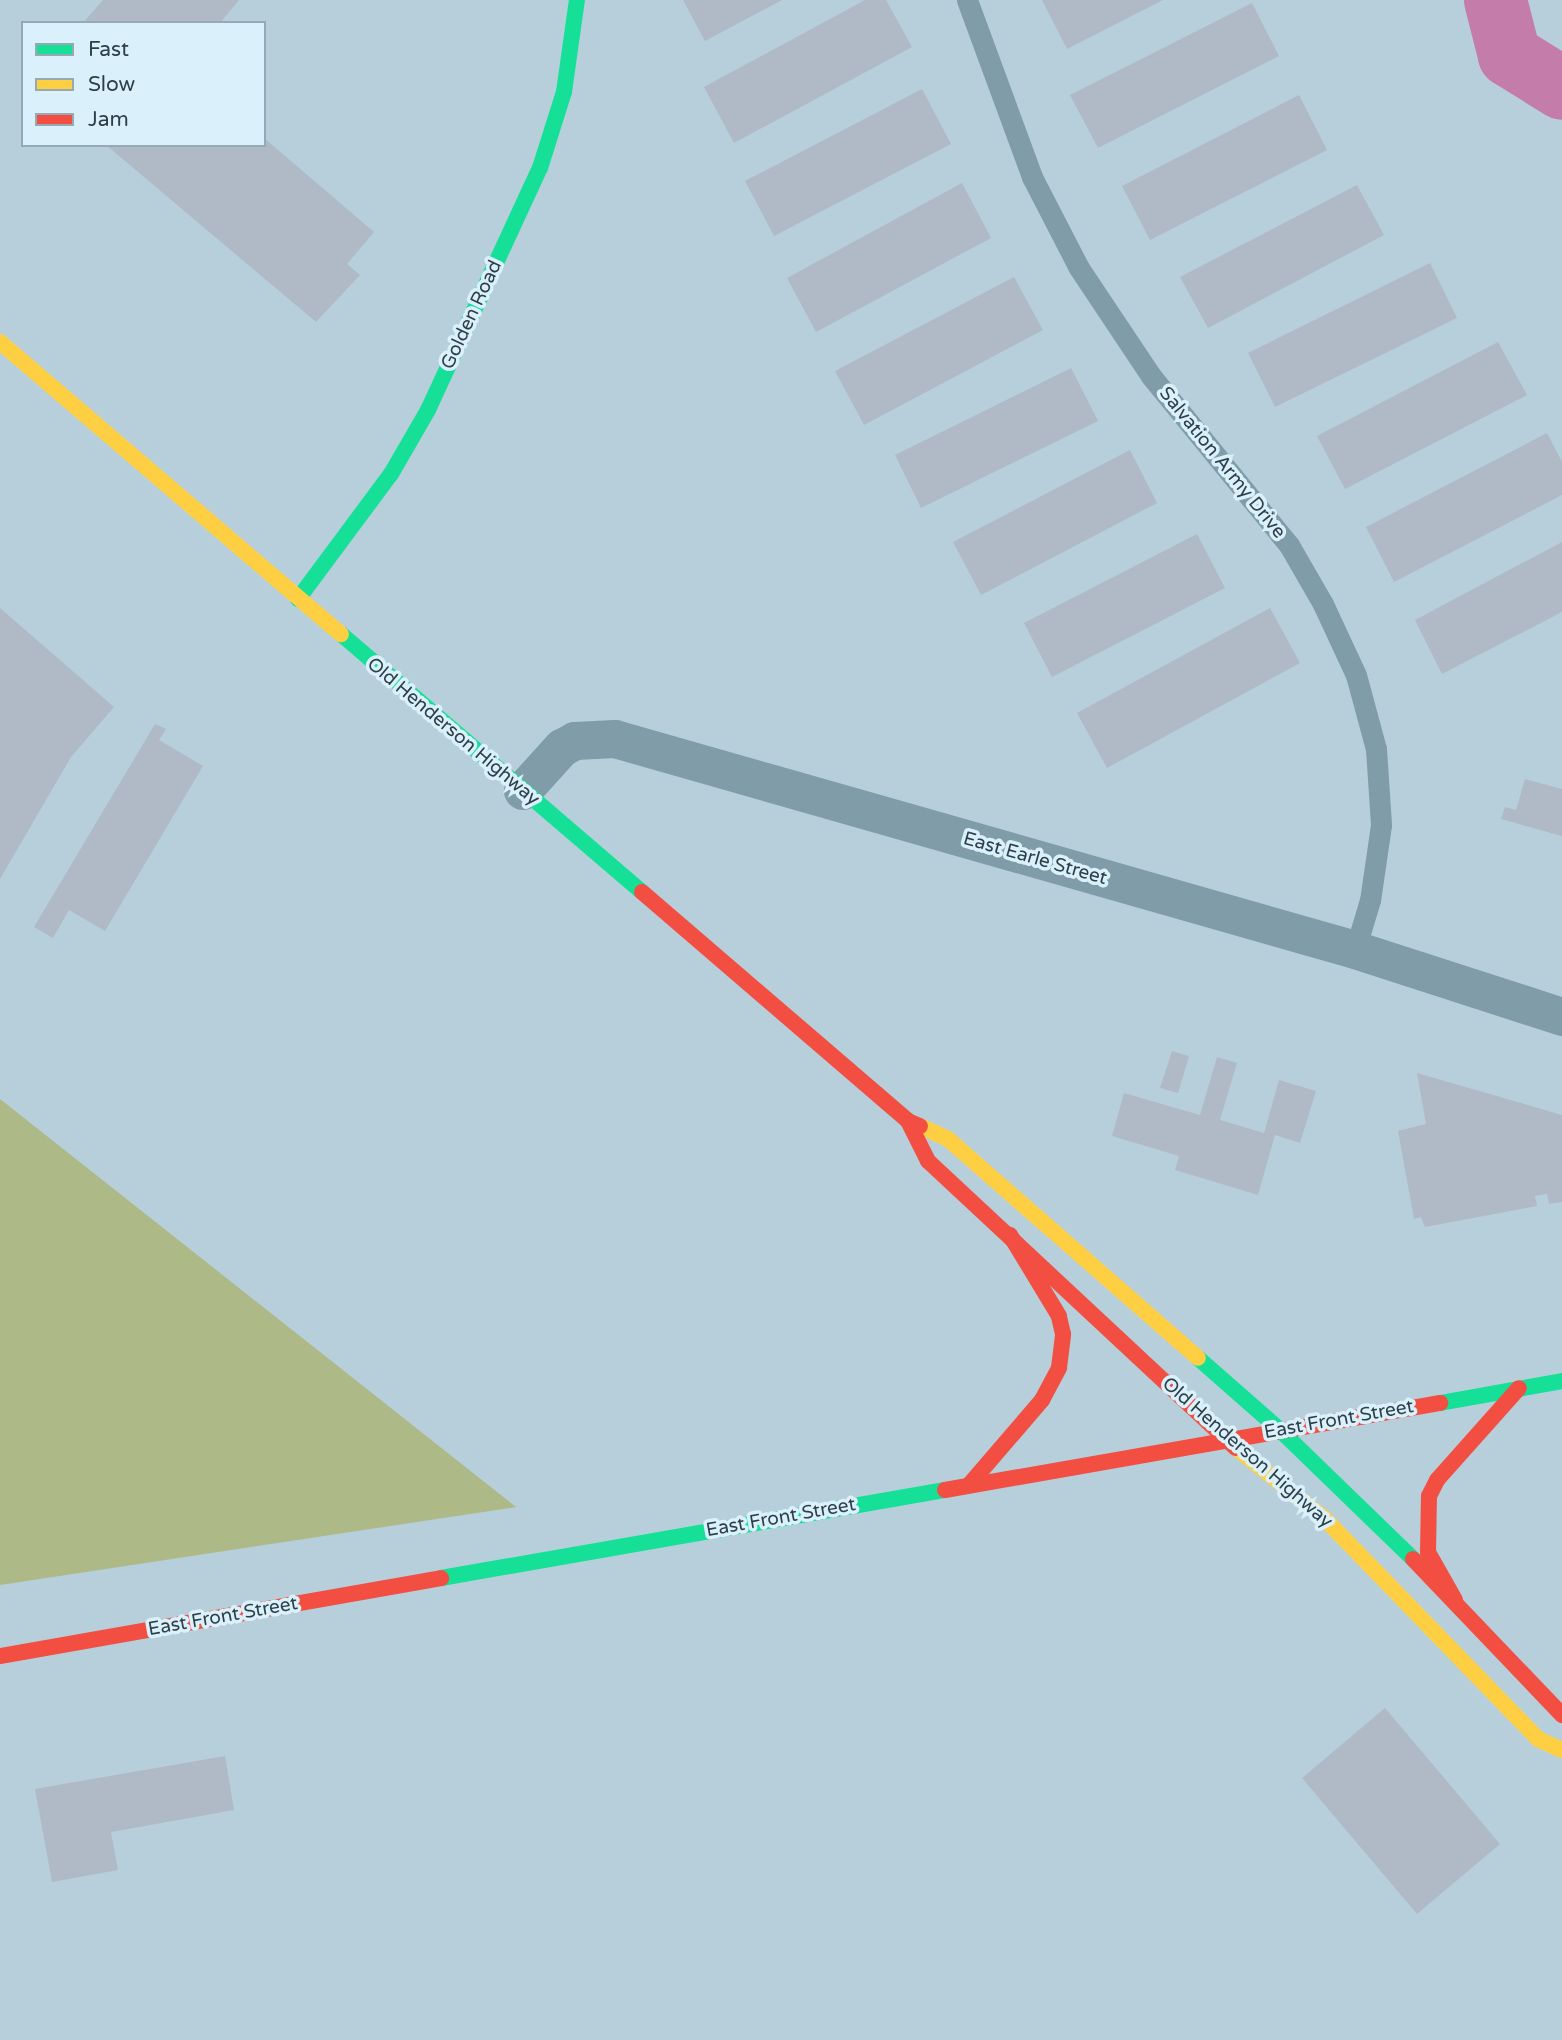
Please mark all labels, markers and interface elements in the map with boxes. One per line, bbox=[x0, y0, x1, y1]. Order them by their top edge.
legend bbox=[21, 21, 266, 147]
text: Fast bbox=[88, 37, 129, 62]
text: Slow bbox=[88, 72, 135, 97]
text: Jam bbox=[88, 107, 129, 132]
street label: Golden Road bbox=[437, 257, 507, 373]
street label: Salvation Army Drive bbox=[1154, 383, 1290, 543]
street label: Old Henderson Highway bbox=[362, 653, 544, 811]
street label: East Earle Street bbox=[960, 828, 1110, 890]
street label: Old Henderson Highway bbox=[1157, 1373, 1337, 1533]
street label: East Front Street bbox=[1263, 1396, 1415, 1444]
street label: East Front Street bbox=[705, 1494, 857, 1542]
street label: East Front Street bbox=[147, 1593, 299, 1641]

